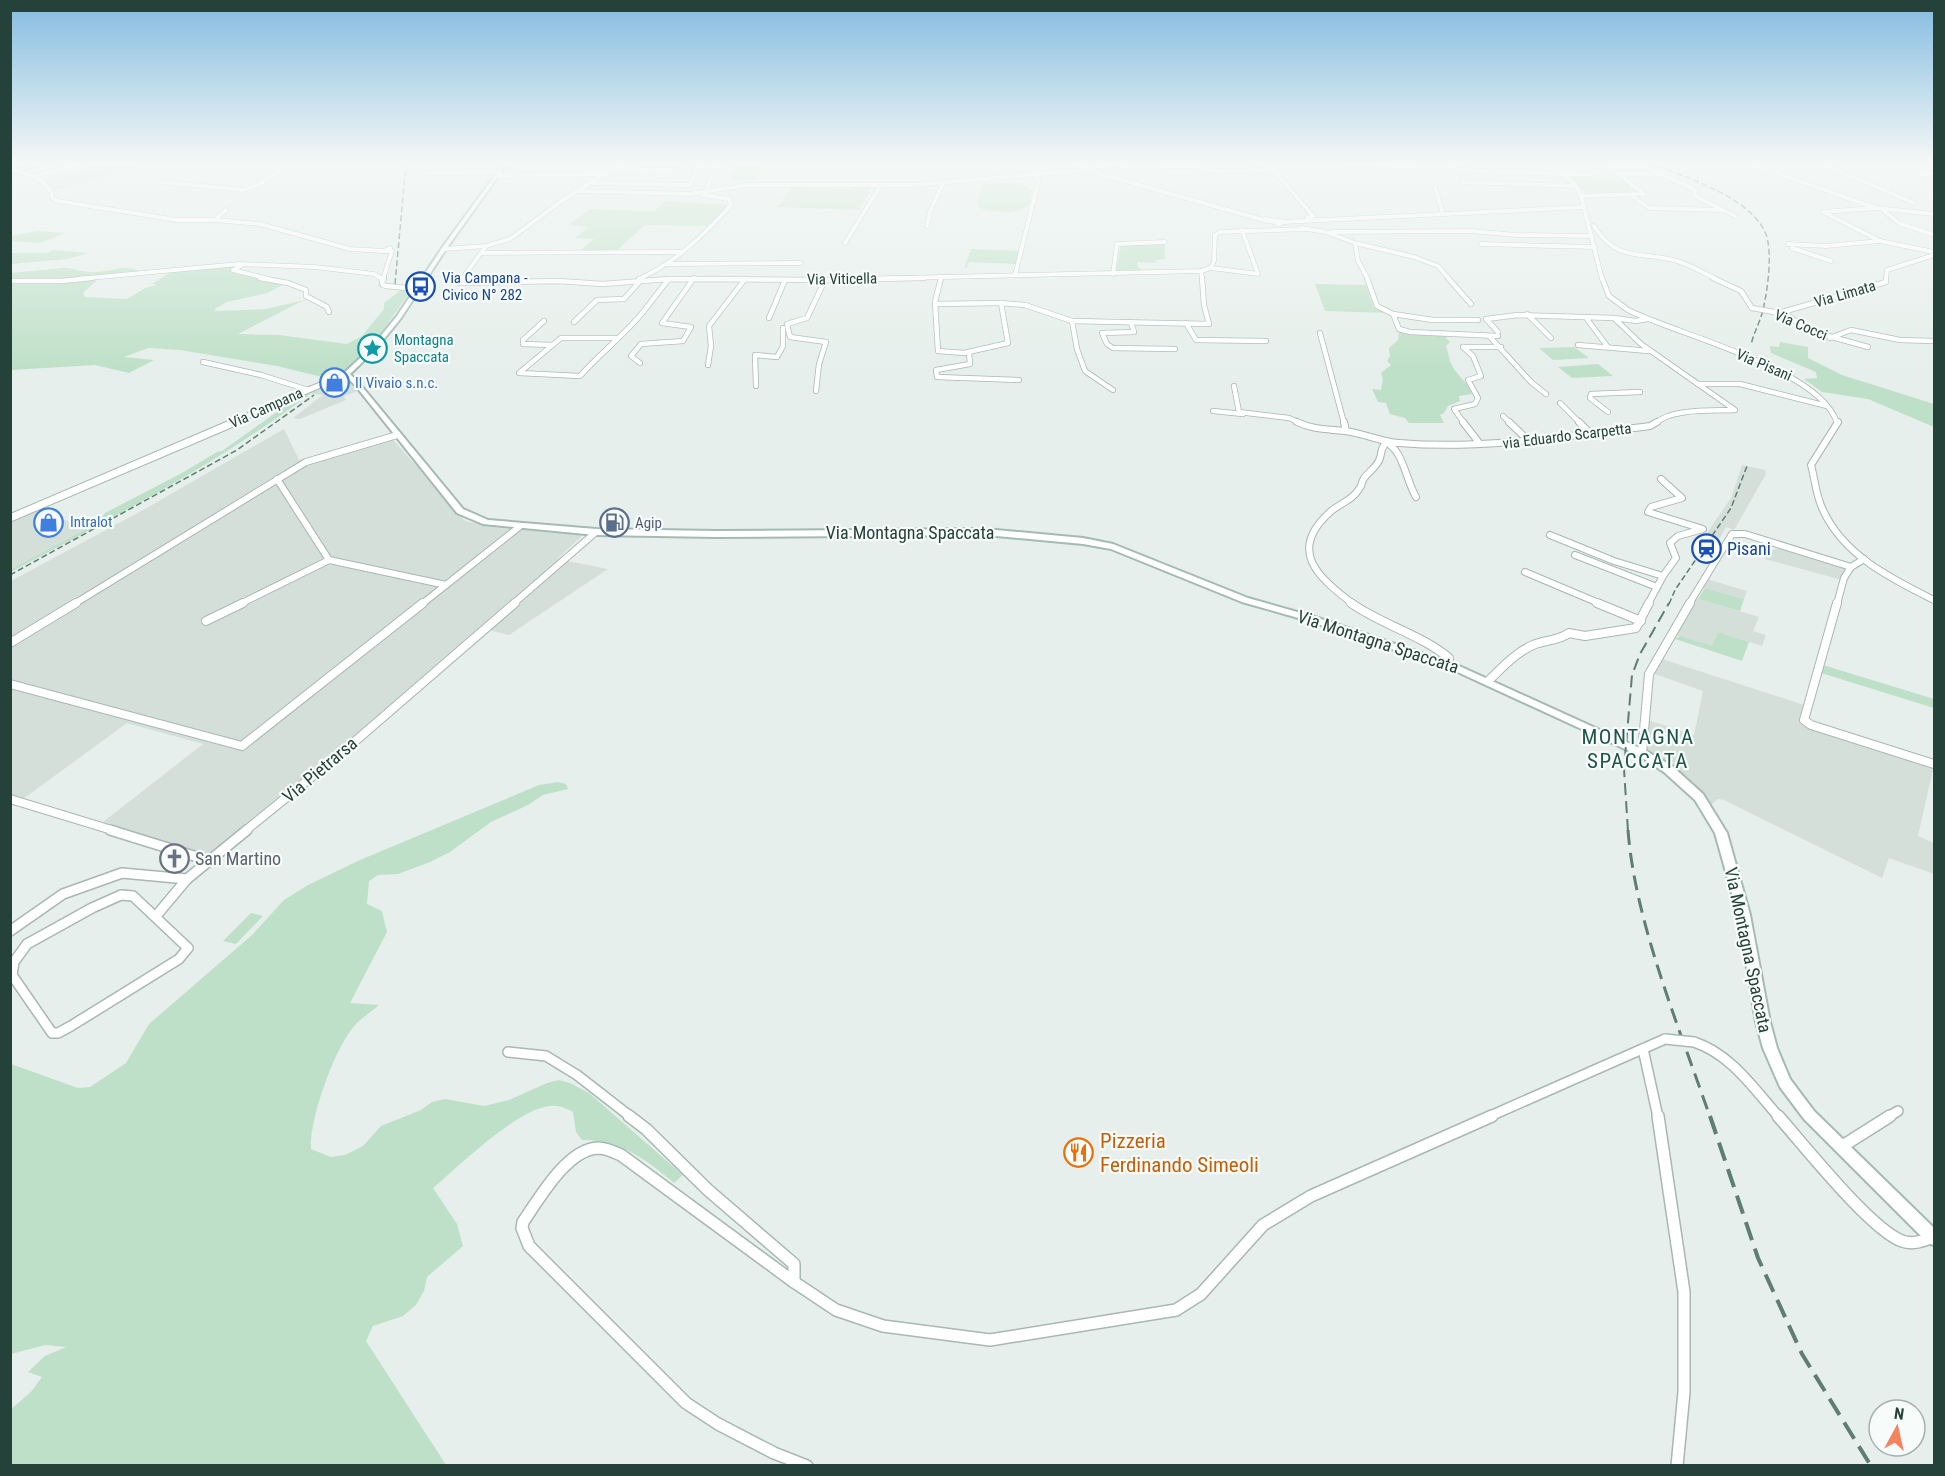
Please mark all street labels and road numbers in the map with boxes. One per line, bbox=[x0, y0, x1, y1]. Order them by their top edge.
street label: Via Viticella bbox=[807, 269, 877, 289]
street label: Via Limata bbox=[1812, 277, 1878, 311]
street label: Via Cocci bbox=[1772, 306, 1830, 344]
street label: Via Pisani bbox=[1733, 345, 1795, 385]
street label: Via Campana bbox=[226, 384, 306, 432]
street label: via Eduardo Scarpetta bbox=[1502, 419, 1632, 453]
street label: Via Montagna Spaccata bbox=[826, 522, 994, 543]
street label: Via Montagna Spaccata bbox=[1295, 605, 1462, 678]
street label: Via Pietrarsa bbox=[278, 732, 361, 807]
street label: Via Montagna Spaccata bbox=[1721, 865, 1776, 1035]

